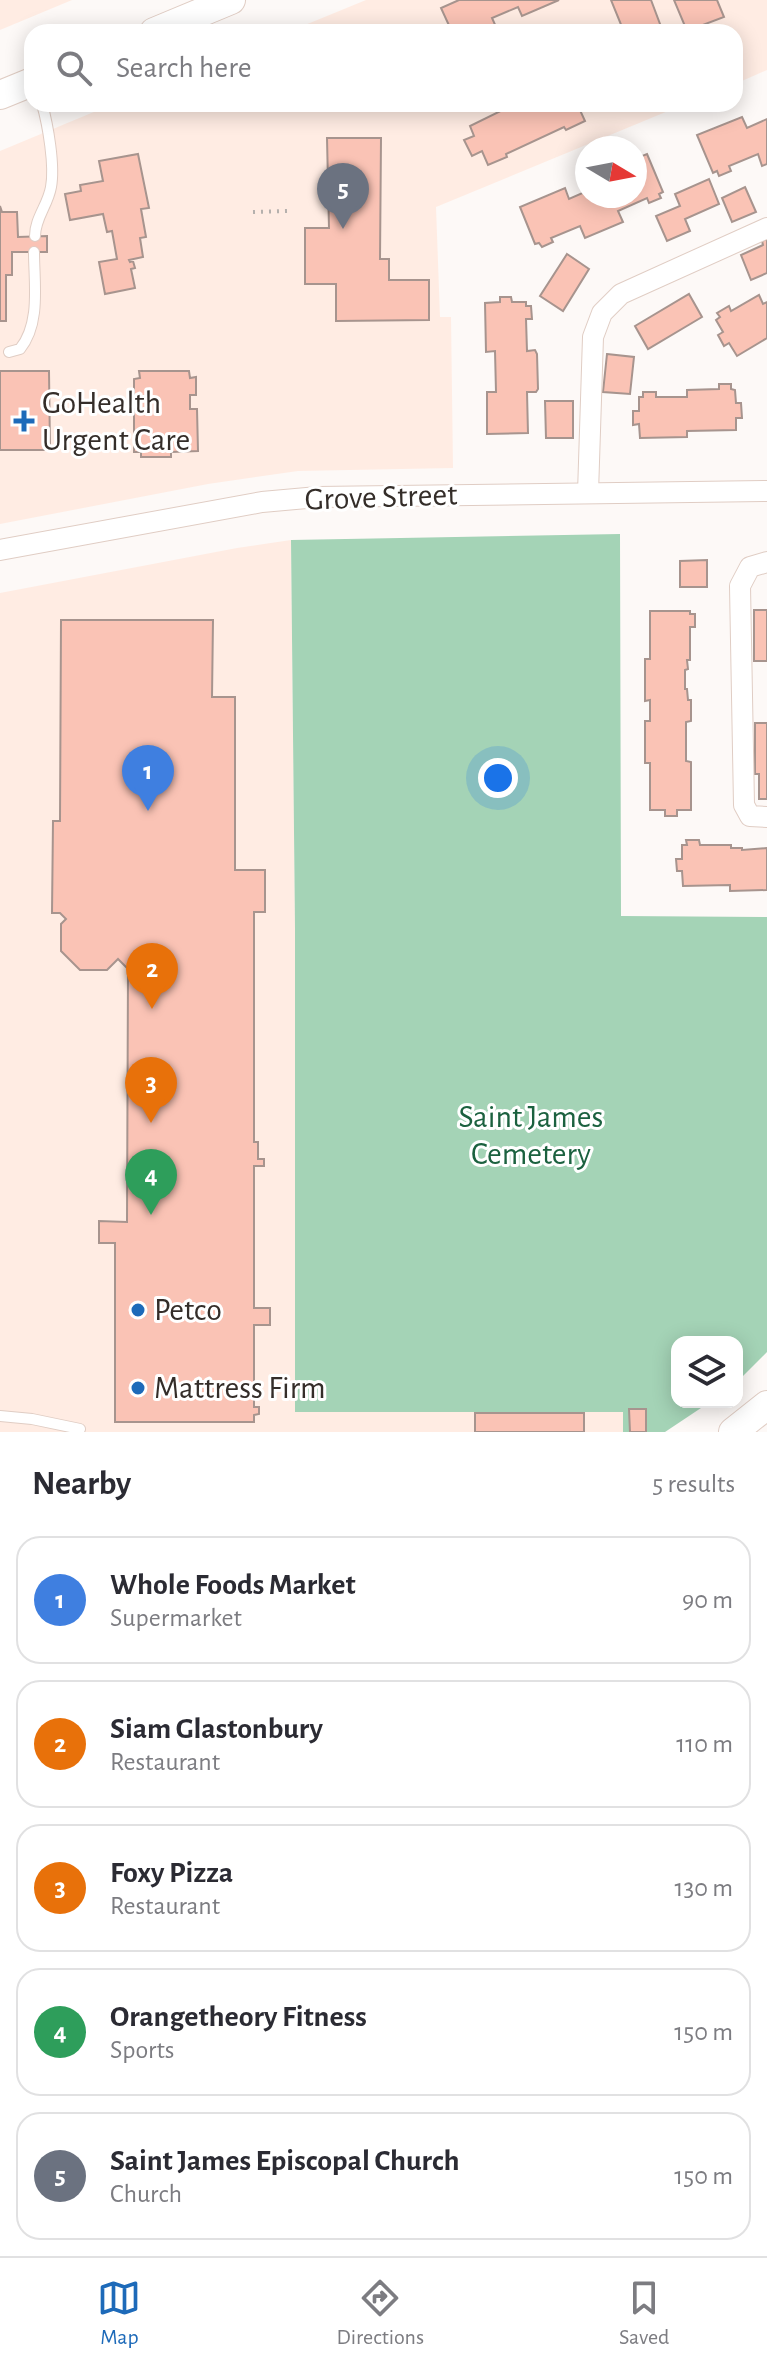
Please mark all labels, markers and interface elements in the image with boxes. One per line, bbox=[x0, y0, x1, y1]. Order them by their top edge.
search box bbox=[24, 24, 743, 112]
icon: search bbox=[52, 46, 96, 90]
text: Search here bbox=[116, 53, 252, 83]
north arrow bbox=[575, 136, 647, 208]
pin: 5 bbox=[317, 163, 369, 229]
place label: GoHealth Urgent Care bbox=[42, 387, 190, 456]
marker: GoHealth Urgent Care bbox=[13, 410, 35, 432]
street label: Grove Street bbox=[304, 478, 458, 516]
pin: 1 bbox=[122, 745, 174, 811]
your location bbox=[478, 758, 518, 798]
pin: 2 bbox=[126, 943, 178, 1009]
pin: 3 bbox=[125, 1057, 177, 1123]
park label: Saint James Cemetery bbox=[459, 1101, 603, 1170]
pin: 4 bbox=[125, 1149, 177, 1215]
place label: Petco bbox=[154, 1294, 222, 1326]
marker: Petco bbox=[129, 1301, 147, 1319]
map controls bbox=[671, 1336, 743, 1408]
button: layers bbox=[671, 1336, 743, 1408]
place label: Mattress Firm bbox=[154, 1372, 326, 1404]
marker: Mattress Firm bbox=[129, 1379, 147, 1397]
text: Nearby bbox=[32, 1467, 131, 1501]
text: 5 results bbox=[652, 1471, 735, 1497]
text: Whole Foods Market bbox=[110, 1570, 356, 1600]
text: 1 bbox=[55, 1587, 65, 1613]
text: 90 m bbox=[682, 1587, 733, 1613]
text: Supermarket bbox=[110, 1605, 242, 1631]
text: Siam Glastonbury bbox=[110, 1714, 323, 1744]
text: 2 bbox=[54, 1731, 66, 1757]
text: 110 m bbox=[676, 1731, 733, 1757]
text: Restaurant bbox=[110, 1749, 220, 1775]
text: Foxy Pizza bbox=[110, 1858, 233, 1888]
text: 3 bbox=[54, 1875, 66, 1901]
text: 130 m bbox=[675, 1875, 733, 1901]
text: Restaurant bbox=[110, 1893, 220, 1919]
text: Orangetheory Fitness bbox=[110, 2002, 367, 2032]
text: 4 bbox=[53, 2019, 67, 2045]
text: 150 m bbox=[674, 2019, 733, 2045]
text: Sports bbox=[110, 2037, 174, 2063]
text: Saint James Episcopal Church bbox=[110, 2146, 459, 2176]
text: 5 bbox=[54, 2163, 66, 2189]
text: 150 m bbox=[674, 2163, 733, 2189]
text: Church bbox=[110, 2181, 182, 2207]
tab: Map bbox=[97, 2276, 141, 2350]
tab: Directions bbox=[336, 2276, 424, 2350]
tab: Saved bbox=[619, 2276, 669, 2350]

